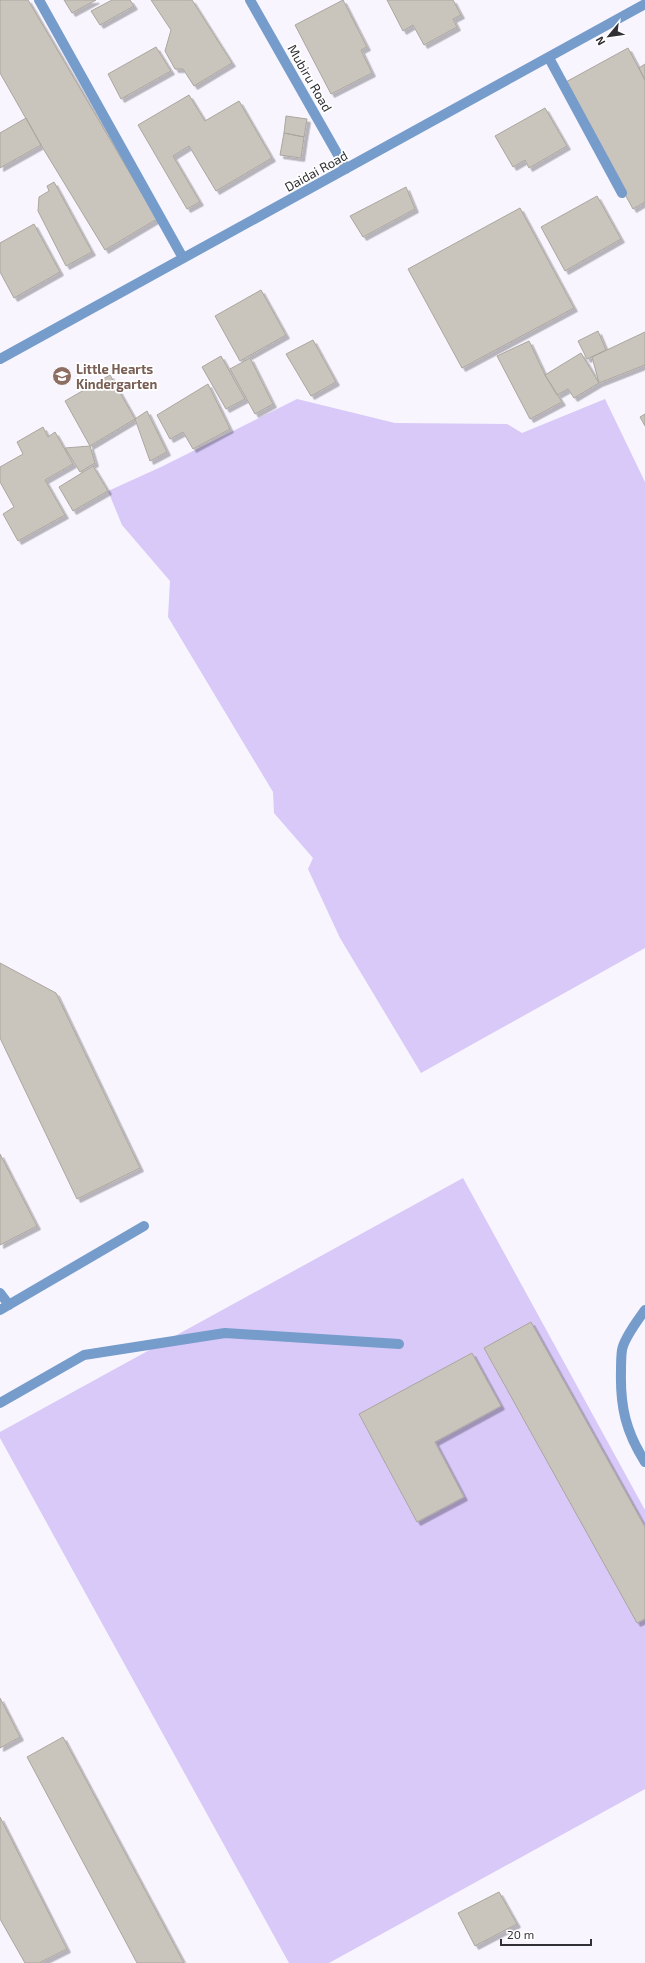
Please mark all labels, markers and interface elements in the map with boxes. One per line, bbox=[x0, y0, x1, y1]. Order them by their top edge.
north arrow bbox=[589, 16, 629, 56]
text: N bbox=[592, 34, 607, 48]
street label: Mubiru Road bbox=[284, 42, 336, 114]
street label: Daidai Road bbox=[282, 147, 350, 195]
place label: Little Hearts Kindergarten bbox=[76, 361, 157, 392]
school or university icon: Little Hearts Kindergarten bbox=[51, 365, 73, 387]
scale bar bbox=[501, 1921, 591, 1947]
text: 20 m bbox=[507, 1927, 534, 1941]

